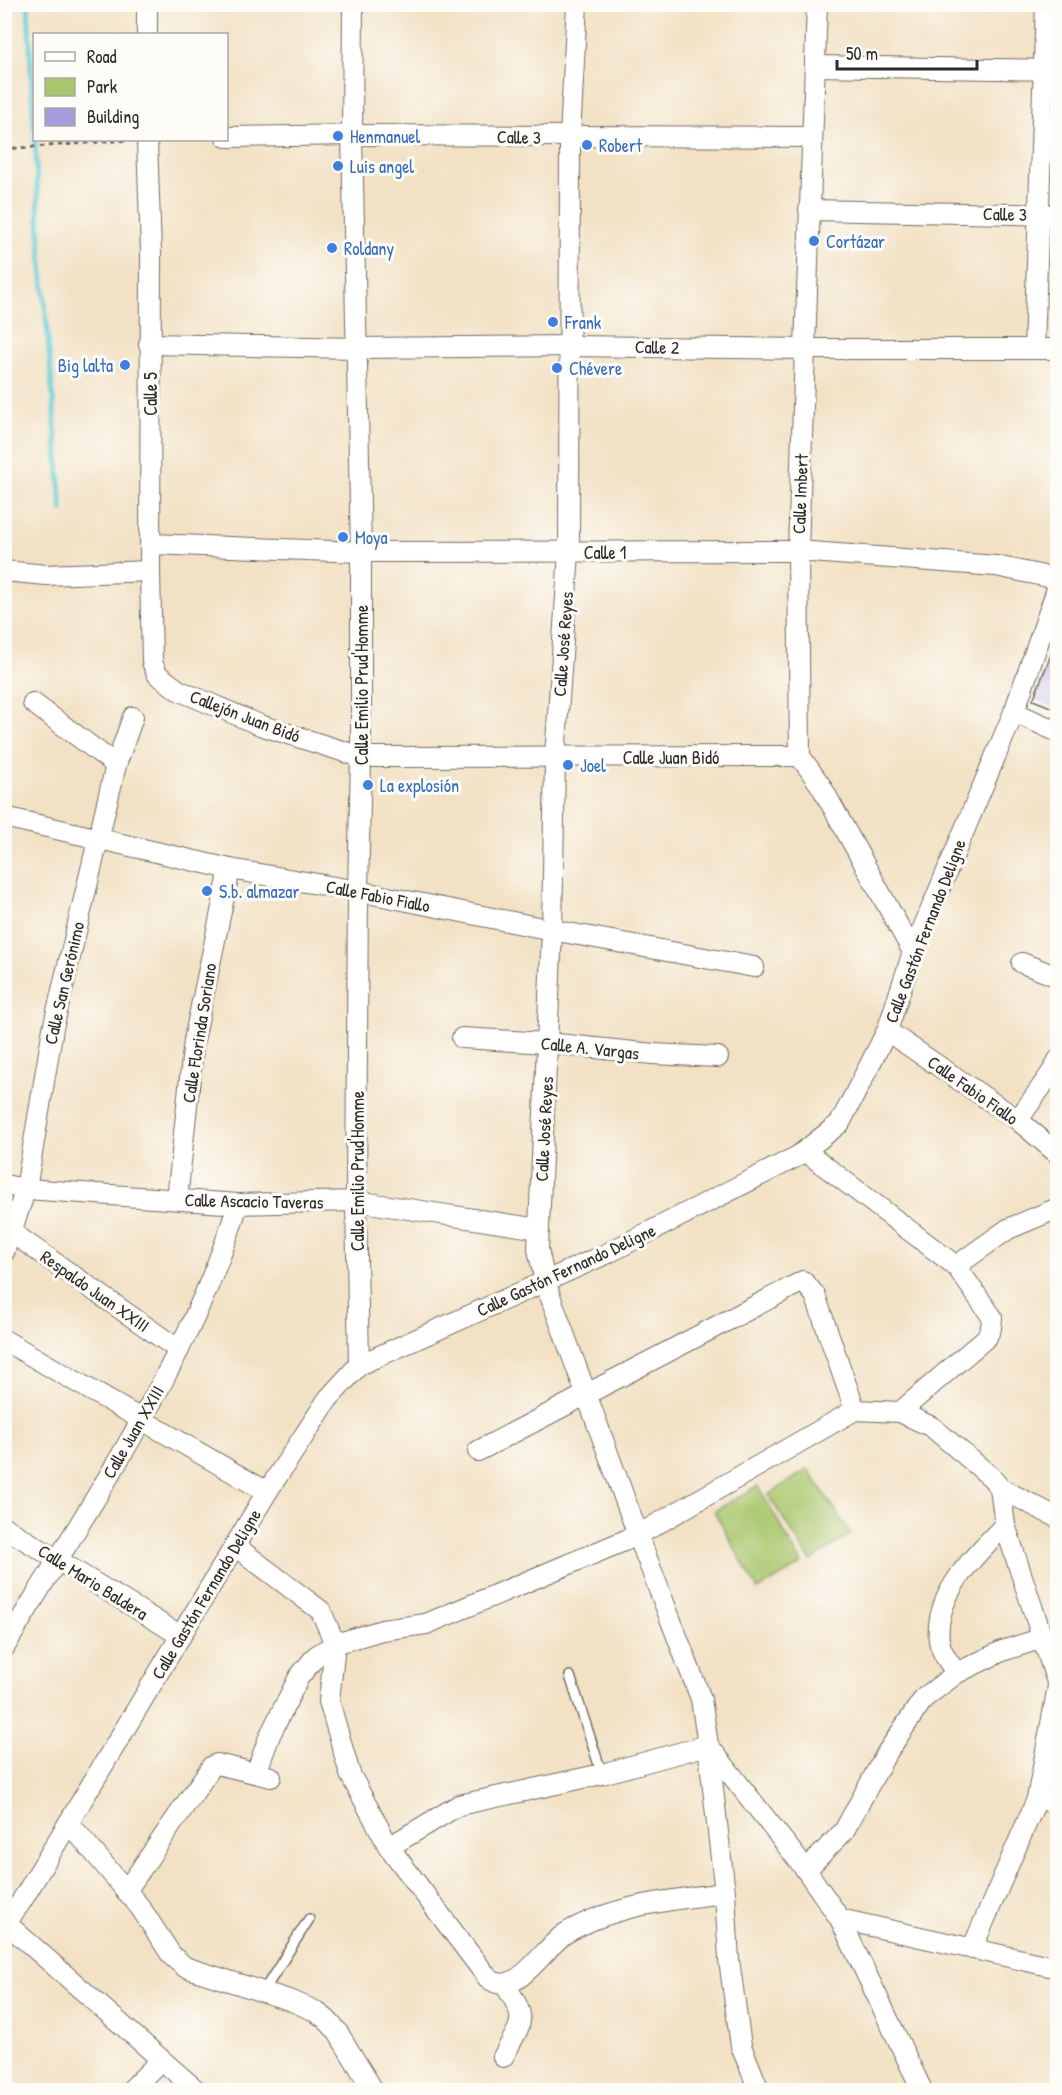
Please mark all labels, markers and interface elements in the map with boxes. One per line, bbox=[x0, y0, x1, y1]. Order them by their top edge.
legend bbox=[33, 33, 228, 141]
scale bar bbox=[837, 33, 976, 71]
text: 50 m bbox=[846, 41, 878, 66]
text: Road bbox=[87, 44, 117, 69]
text: Park bbox=[87, 74, 118, 99]
text: Building bbox=[87, 104, 139, 129]
place label: Henmanuel bbox=[350, 124, 421, 149]
street label: Calle 3 bbox=[497, 124, 541, 150]
marker: Henmanuel bbox=[331, 129, 345, 143]
place label: Robert bbox=[599, 133, 643, 158]
marker: Robert bbox=[580, 138, 594, 152]
place label: Luis angel bbox=[350, 154, 414, 179]
marker: Luis angel bbox=[331, 159, 345, 173]
street label: Calle 3 bbox=[983, 201, 1027, 227]
place label: Cortázar bbox=[826, 229, 885, 254]
marker: Cortázar bbox=[807, 234, 821, 248]
place label: Roldany bbox=[344, 236, 394, 261]
marker: Roldany bbox=[325, 241, 339, 255]
place label: Frank bbox=[564, 310, 602, 335]
marker: Frank bbox=[546, 315, 560, 329]
street label: Calle 2 bbox=[635, 334, 680, 360]
place label: Big lalta bbox=[58, 353, 113, 378]
place label: Chévere bbox=[569, 356, 622, 381]
marker: Big lalta bbox=[118, 358, 132, 372]
marker: Chévere bbox=[550, 361, 564, 375]
street label: Calle 5 bbox=[138, 372, 163, 416]
street label: Calle Imbert bbox=[786, 453, 814, 534]
place label: Moya bbox=[355, 525, 388, 550]
marker: Moya bbox=[336, 530, 350, 544]
street label: Calle 1 bbox=[584, 540, 626, 565]
street label: Calle José Reyes bbox=[547, 591, 579, 697]
street label: Calle Emilio Prud'Homme bbox=[349, 605, 374, 765]
street label: Callejón Juan Bidó bbox=[186, 684, 304, 748]
street label: Calle Juan Bidó bbox=[623, 745, 719, 770]
place label: Joel bbox=[580, 753, 606, 778]
marker: Joel bbox=[561, 758, 575, 772]
place label: La explosión bbox=[380, 773, 459, 798]
marker: La explosión bbox=[361, 778, 375, 792]
street label: Calle Gastón Fernando Deligne bbox=[878, 836, 972, 1026]
street label: Calle Fabio Fiallo bbox=[324, 874, 432, 918]
place label: S.b. almazar bbox=[219, 879, 299, 904]
marker: S.b. almazar bbox=[200, 884, 214, 898]
street label: Calle San Gerónimo bbox=[38, 919, 90, 1047]
street label: Calle Florinda Soriano bbox=[176, 961, 222, 1105]
street label: Calle A. Vargas bbox=[540, 1030, 641, 1066]
street label: Calle Fabio Fiallo bbox=[923, 1050, 1023, 1130]
street label: Calle José Reyes bbox=[529, 1076, 559, 1182]
street label: Calle Emilio Prud'Homme bbox=[345, 1091, 370, 1251]
street label: Calle Ascacio Taveras bbox=[184, 1187, 324, 1215]
street label: Calle Gastón Fernando Deligne bbox=[472, 1218, 660, 1322]
street label: Respaldo Juan XXIII bbox=[36, 1244, 154, 1338]
street label: Calle Juan XXIII bbox=[96, 1381, 170, 1483]
street label: Calle Gastón Fernando Deligne bbox=[145, 1504, 267, 1684]
street label: Calle Mario Baldera bbox=[33, 1538, 153, 1626]

